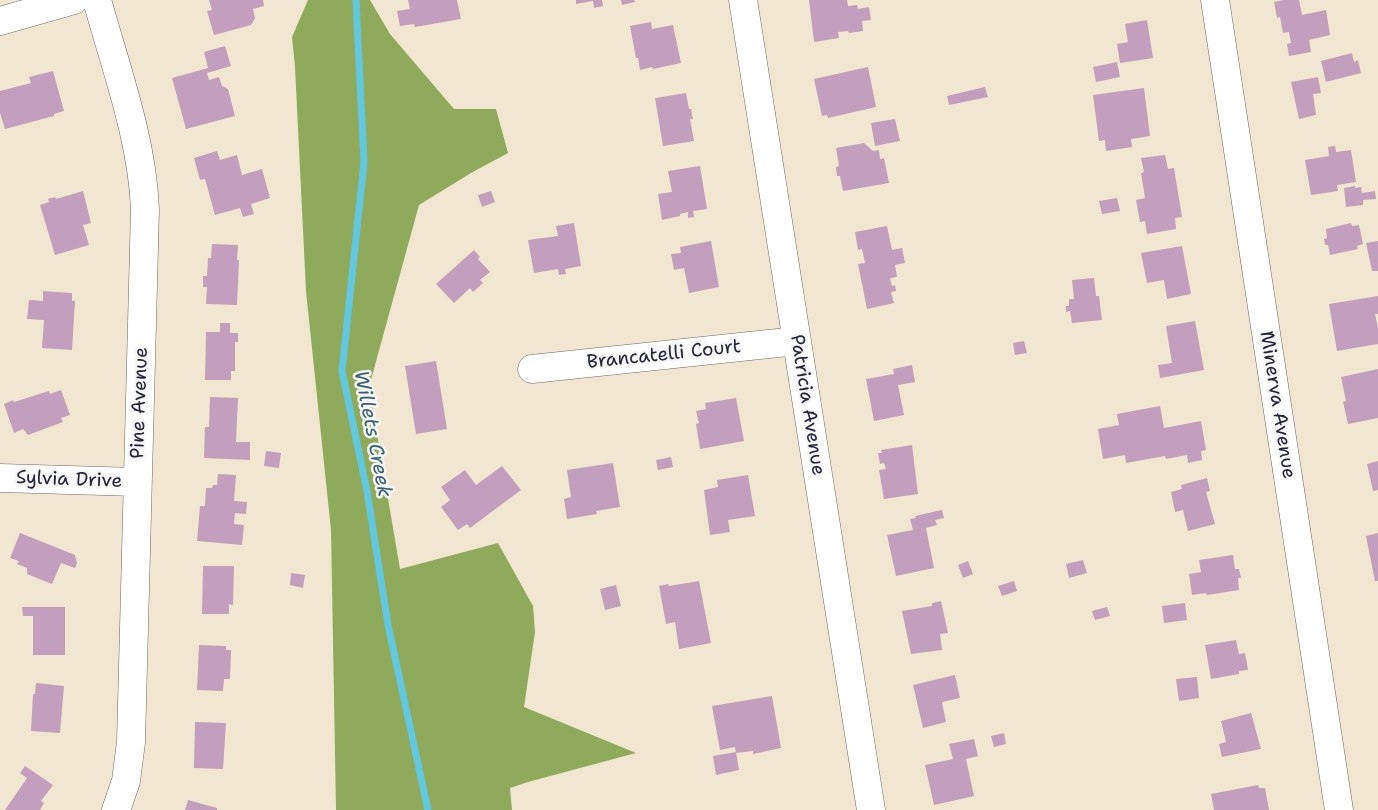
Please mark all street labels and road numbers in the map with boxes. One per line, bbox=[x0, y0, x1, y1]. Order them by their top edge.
street label: Minerva Avenue bbox=[1254, 330, 1300, 480]
street label: Patricia Avenue bbox=[785, 333, 829, 477]
street label: Brancatelli Court bbox=[586, 336, 742, 374]
street label: Pine Avenue bbox=[127, 347, 153, 459]
street label: Sylvia Drive bbox=[15, 467, 123, 493]

